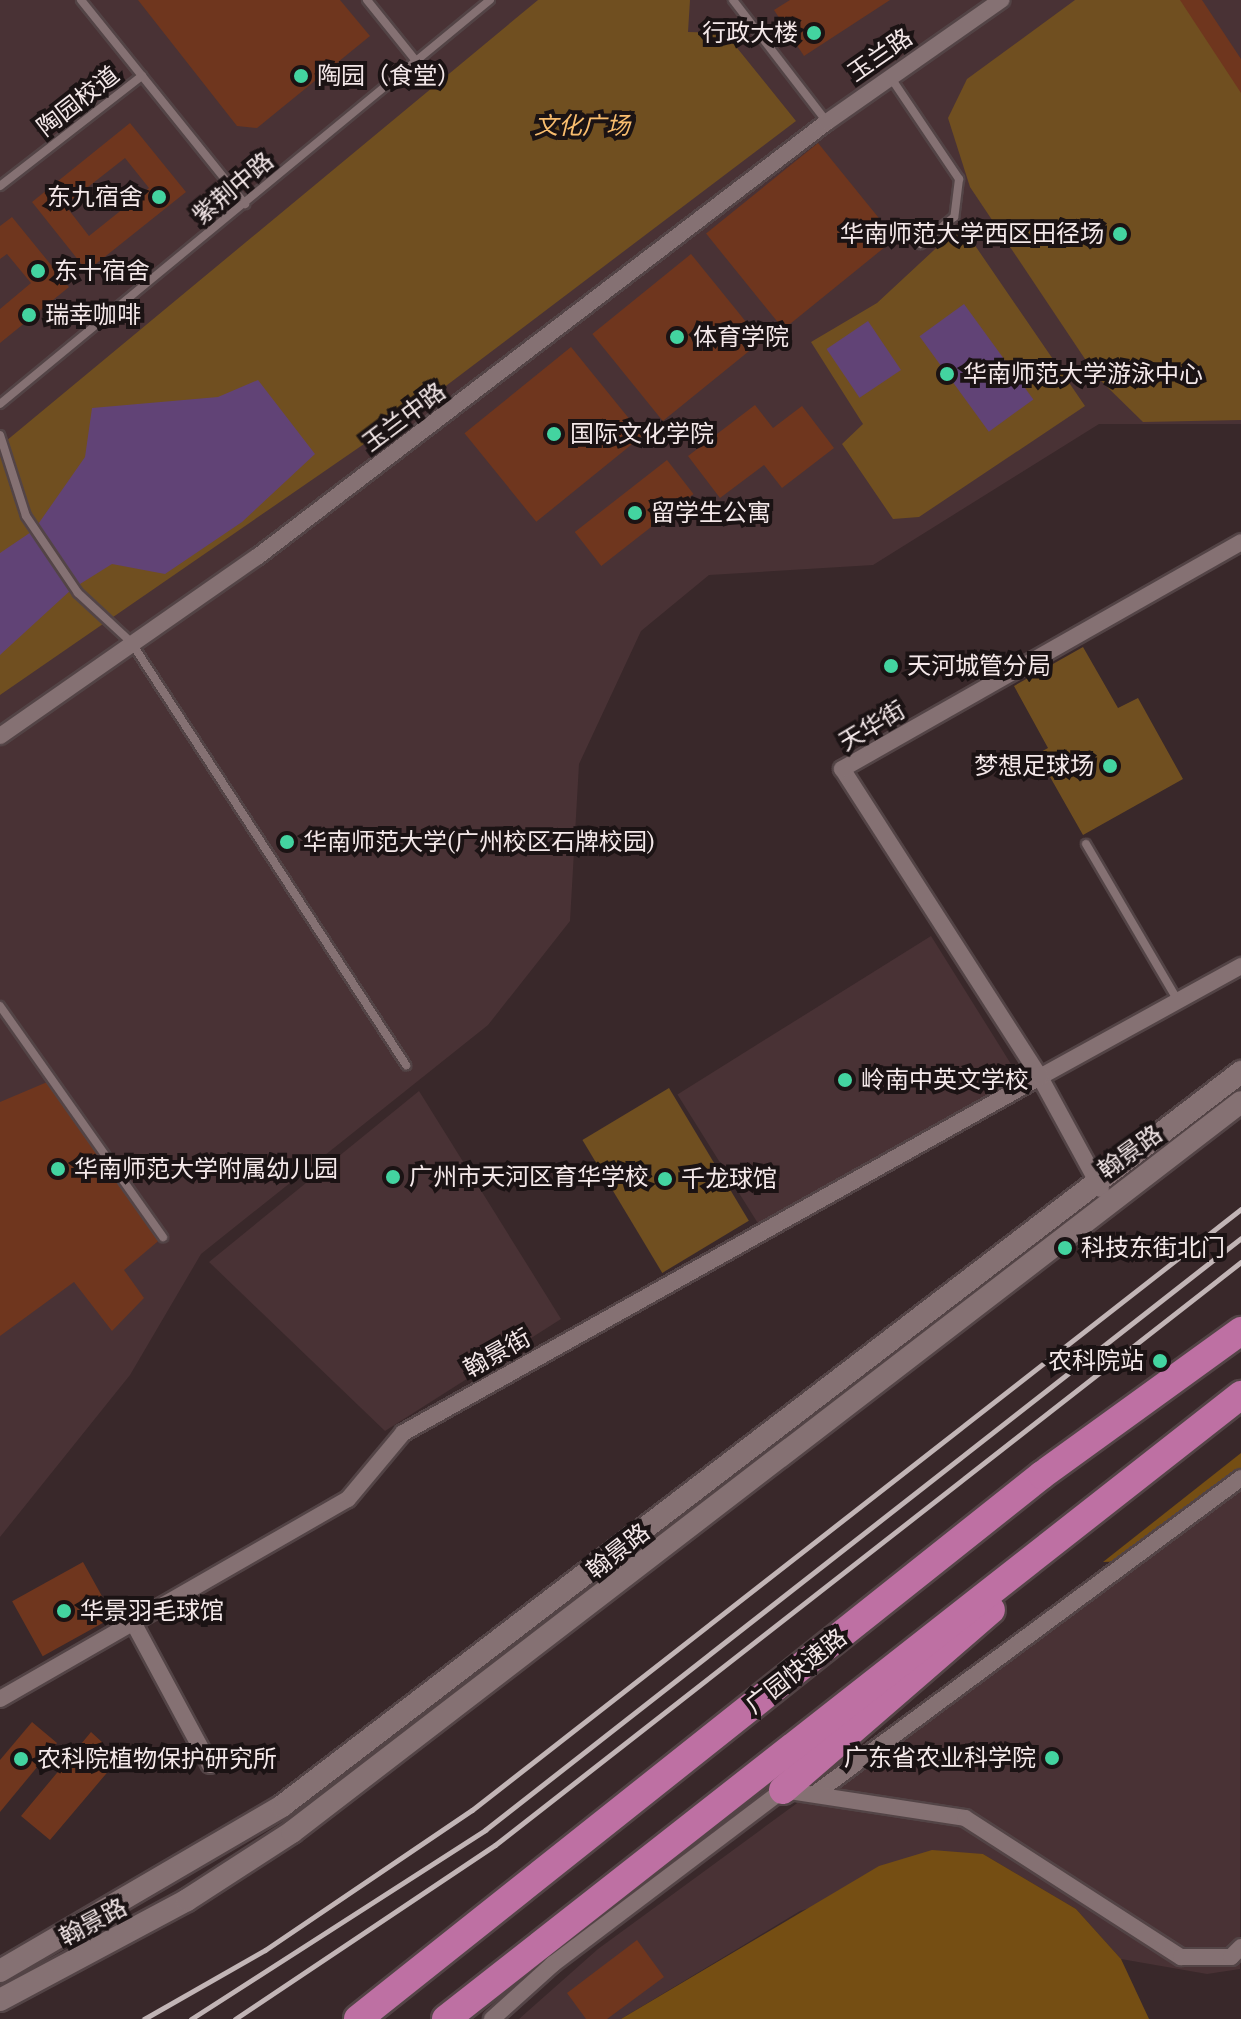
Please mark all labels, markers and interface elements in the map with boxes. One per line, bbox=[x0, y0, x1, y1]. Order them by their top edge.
place label: 行政大楼 bbox=[702, 19, 798, 47]
street label: 玉兰路 bbox=[842, 23, 918, 87]
marker: 行政大楼 bbox=[805, 24, 823, 42]
street label: 陶园校道 bbox=[31, 60, 125, 142]
place label: 陶园（食堂） bbox=[317, 62, 461, 90]
marker: 陶园（食堂） bbox=[292, 67, 310, 85]
park label: 文化广场 bbox=[534, 112, 630, 140]
street label: 紫荆中路 bbox=[187, 146, 279, 230]
place label: 东九宿舍 bbox=[47, 183, 143, 211]
marker: 东九宿舍 bbox=[150, 188, 168, 206]
place label: 华南师范大学西区田径场 bbox=[840, 220, 1104, 248]
marker: 华南师范大学西区田径场 bbox=[1111, 225, 1129, 243]
place label: 东十宿舍 bbox=[54, 257, 150, 285]
marker: 东十宿舍 bbox=[29, 262, 47, 280]
place label: 瑞幸咖啡 bbox=[45, 301, 141, 329]
marker: 瑞幸咖啡 bbox=[20, 306, 38, 324]
place label: 体育学院 bbox=[693, 323, 789, 351]
marker: 体育学院 bbox=[668, 328, 686, 346]
place label: 华南师范大学游泳中心 bbox=[963, 360, 1203, 388]
marker: 华南师范大学游泳中心 bbox=[938, 365, 956, 383]
street label: 玉兰中路 bbox=[357, 377, 451, 457]
place label: 国际文化学院 bbox=[570, 420, 714, 448]
marker: 国际文化学院 bbox=[545, 425, 563, 443]
place label: 留学生公寓 bbox=[651, 499, 771, 527]
marker: 留学生公寓 bbox=[626, 504, 644, 522]
place label: 天河城管分局 bbox=[907, 652, 1051, 680]
marker: 天河城管分局 bbox=[882, 657, 900, 675]
street label: 天华街 bbox=[834, 695, 910, 757]
place label: 梦想足球场 bbox=[974, 752, 1094, 780]
marker: 梦想足球场 bbox=[1101, 757, 1119, 775]
place label: 华南师范大学(广州校区石牌校园) bbox=[303, 828, 655, 856]
marker: 华南师范大学(广州校区石牌校园) bbox=[278, 833, 296, 851]
place label: 岭南中英文学校 bbox=[861, 1066, 1029, 1094]
marker: 岭南中英文学校 bbox=[836, 1071, 854, 1089]
street label: 翰景路 bbox=[1092, 1119, 1168, 1185]
place label: 华南师范大学附属幼儿园 bbox=[74, 1155, 338, 1183]
marker: 华南师范大学附属幼儿园 bbox=[49, 1160, 67, 1178]
place label: 广州市天河区育华学校 bbox=[409, 1163, 649, 1191]
place label: 千龙球馆 bbox=[681, 1165, 777, 1193]
marker: 广州市天河区育华学校 bbox=[384, 1168, 402, 1186]
marker: 千龙球馆 bbox=[656, 1170, 674, 1188]
place label: 科技东街北门 bbox=[1081, 1234, 1225, 1262]
marker: 科技东街北门 bbox=[1056, 1239, 1074, 1257]
street label: 翰景街 bbox=[459, 1323, 535, 1383]
place label: 农科院站 bbox=[1048, 1347, 1144, 1375]
marker: 农科院站 bbox=[1151, 1352, 1169, 1370]
street label: 翰景路 bbox=[581, 1517, 655, 1585]
place label: 华景羽毛球馆 bbox=[80, 1597, 224, 1625]
marker: 华景羽毛球馆 bbox=[55, 1602, 73, 1620]
street label: 广园快速路 bbox=[740, 1623, 852, 1719]
place label: 广东省农业科学院 bbox=[844, 1744, 1036, 1772]
place label: 农科院植物保护研究所 bbox=[37, 1745, 277, 1773]
marker: 广东省农业科学院 bbox=[1043, 1749, 1061, 1767]
marker: 农科院植物保护研究所 bbox=[12, 1750, 30, 1768]
street label: 翰景路 bbox=[54, 1892, 132, 1952]

